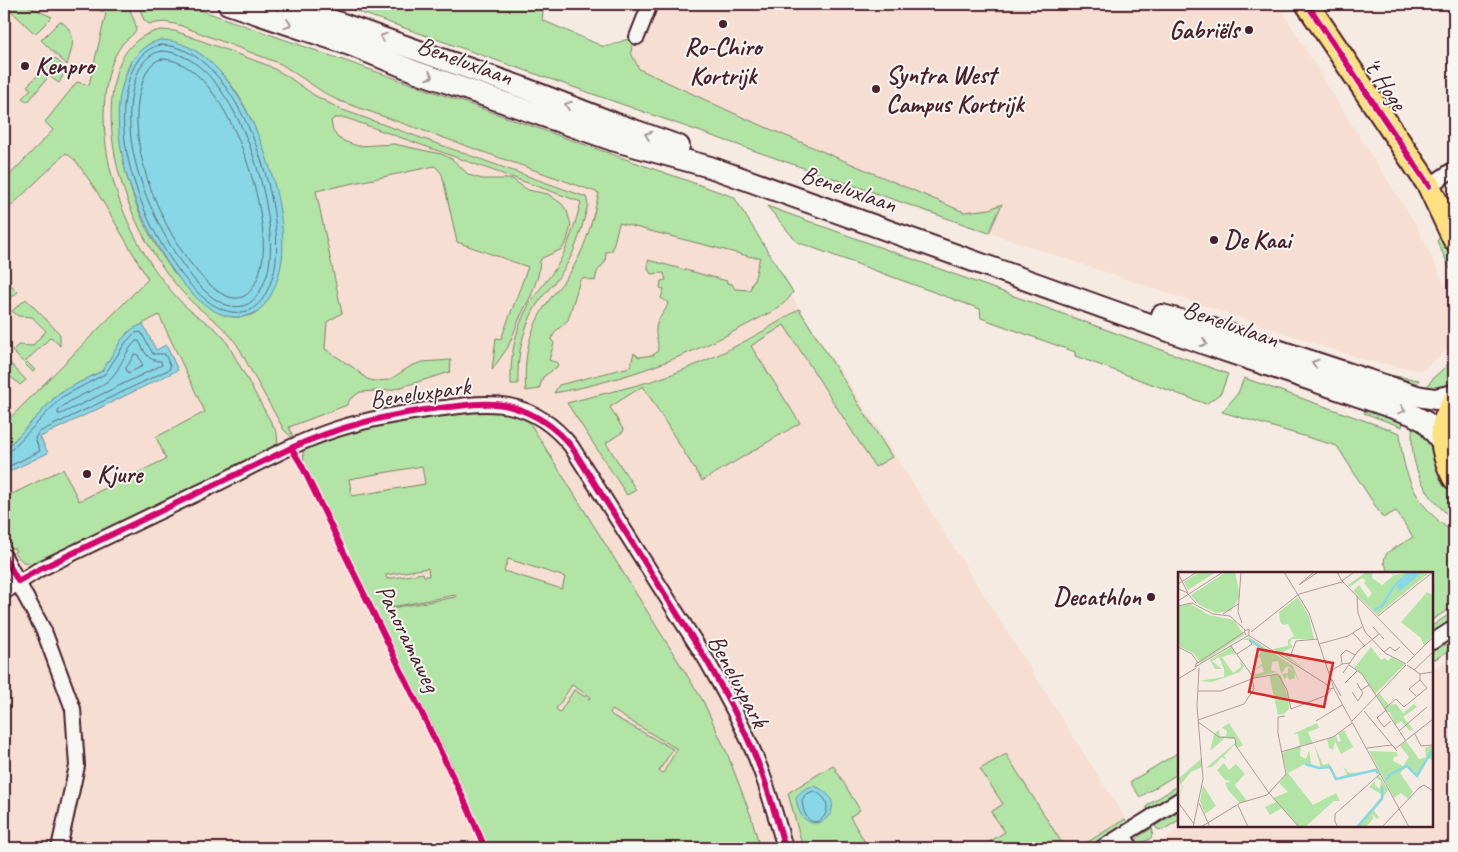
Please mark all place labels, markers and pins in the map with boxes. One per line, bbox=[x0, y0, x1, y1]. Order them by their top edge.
place label: Gabriëls bbox=[1169, 14, 1241, 46]
marker: Ro-Chiro Kortrijk bbox=[717, 18, 729, 30]
marker: Gabriëls bbox=[1243, 24, 1255, 36]
place label: Ro-Chiro Kortrijk bbox=[684, 31, 765, 92]
place label: Kenpro bbox=[35, 50, 97, 82]
place label: Syntra West Campus Kortrijk bbox=[886, 59, 1026, 120]
marker: Kenpro bbox=[19, 60, 31, 72]
marker: Syntra West Campus Kortrijk bbox=[870, 83, 882, 95]
place label: De Kaai bbox=[1224, 224, 1294, 256]
marker: De Kaai bbox=[1208, 234, 1220, 246]
place label: Kjure bbox=[97, 458, 144, 490]
marker: Kjure bbox=[81, 468, 93, 480]
place label: Decathlon bbox=[1054, 581, 1142, 613]
marker: Decathlon bbox=[1145, 591, 1157, 603]

